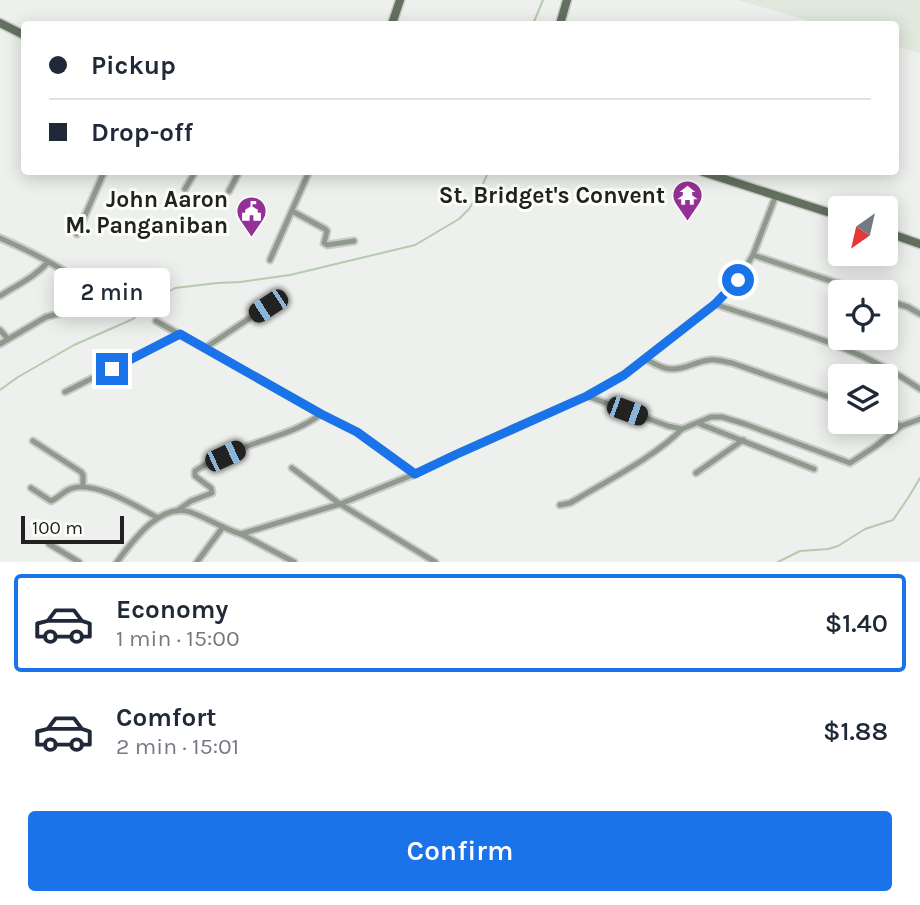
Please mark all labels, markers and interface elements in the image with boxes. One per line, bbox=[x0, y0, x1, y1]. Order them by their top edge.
text: Pickup bbox=[91, 50, 176, 81]
text: Drop-off bbox=[91, 117, 193, 148]
temple icon: St. Bridget's Convent bbox=[671, 178, 705, 222]
place label: St. Bridget's Convent bbox=[439, 182, 665, 209]
place label: John Aaron M. Panganiban bbox=[65, 186, 228, 239]
public building icon: John Aaron M. Panganiban bbox=[234, 195, 268, 239]
north arrow bbox=[828, 196, 898, 266]
map controls bbox=[828, 196, 898, 434]
route start bbox=[722, 264, 754, 296]
callout: 2 min bbox=[54, 268, 170, 316]
text: 2 min bbox=[81, 279, 143, 306]
button: locate bbox=[828, 280, 898, 350]
car bbox=[245, 286, 292, 326]
route end bbox=[96, 353, 128, 385]
button: layers bbox=[828, 364, 898, 434]
car bbox=[604, 394, 651, 428]
car bbox=[202, 438, 249, 474]
scale bar bbox=[21, 513, 124, 545]
text: 100 m bbox=[32, 517, 83, 539]
icon: car bbox=[32, 592, 95, 655]
text: Economy bbox=[116, 594, 228, 625]
text: $1.40 bbox=[825, 608, 888, 639]
text: 1 min · 15:00 bbox=[116, 625, 240, 652]
icon: car bbox=[32, 700, 95, 763]
text: Comfort bbox=[116, 702, 217, 733]
text: $1.88 bbox=[823, 716, 888, 747]
text: 2 min · 15:01 bbox=[116, 733, 239, 760]
button: Confirm bbox=[28, 811, 892, 891]

